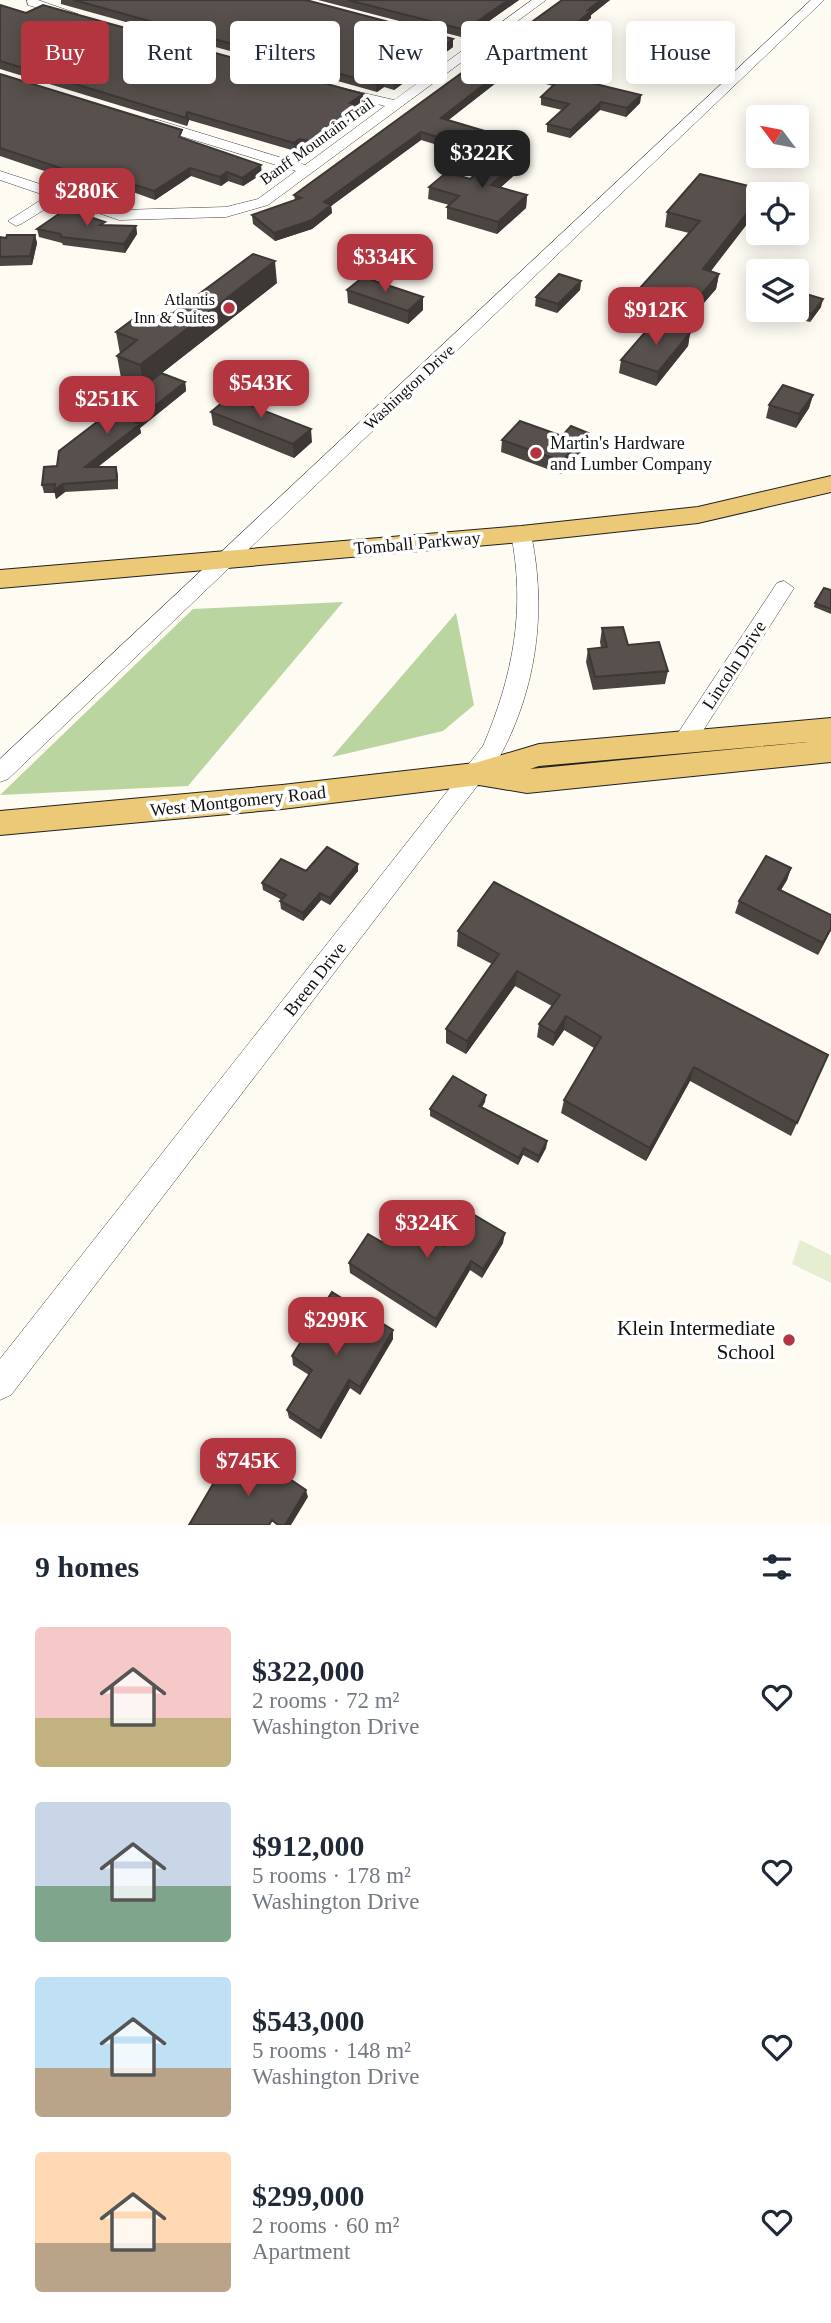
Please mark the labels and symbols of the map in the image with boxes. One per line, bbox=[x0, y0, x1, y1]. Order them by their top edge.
street label: Banff Mountain Trail bbox=[257, 94, 378, 188]
north arrow bbox=[746, 105, 808, 168]
pin: $322K bbox=[433, 130, 531, 190]
pin: $280K bbox=[38, 168, 136, 228]
pin: $334K bbox=[336, 234, 434, 294]
pin: $912K bbox=[607, 288, 705, 347]
place label: Atlantis Inn & Suites bbox=[134, 291, 215, 326]
marker: Atlantis Inn & Suites bbox=[221, 300, 237, 316]
street label: Washington Drive bbox=[361, 341, 458, 434]
pin: $543K bbox=[212, 360, 310, 420]
pin: $251K bbox=[58, 376, 156, 436]
place label: Martin's Hardware and Lumber Company bbox=[550, 433, 712, 474]
marker: Martin's Hardware and Lumber Company bbox=[528, 445, 544, 461]
street label: Tomball Parkway bbox=[353, 527, 481, 559]
street label: Lincoln Drive bbox=[698, 617, 770, 713]
street label: West Montgomery Road bbox=[149, 782, 327, 820]
street label: Breen Drive bbox=[280, 938, 350, 1020]
pin: $324K bbox=[378, 1200, 476, 1260]
pin: $299K bbox=[287, 1298, 385, 1357]
place label: Klein Intermediate School bbox=[617, 1316, 775, 1364]
marker: Klein Intermediate School bbox=[781, 1332, 797, 1348]
pin: $745K bbox=[199, 1438, 297, 1498]

